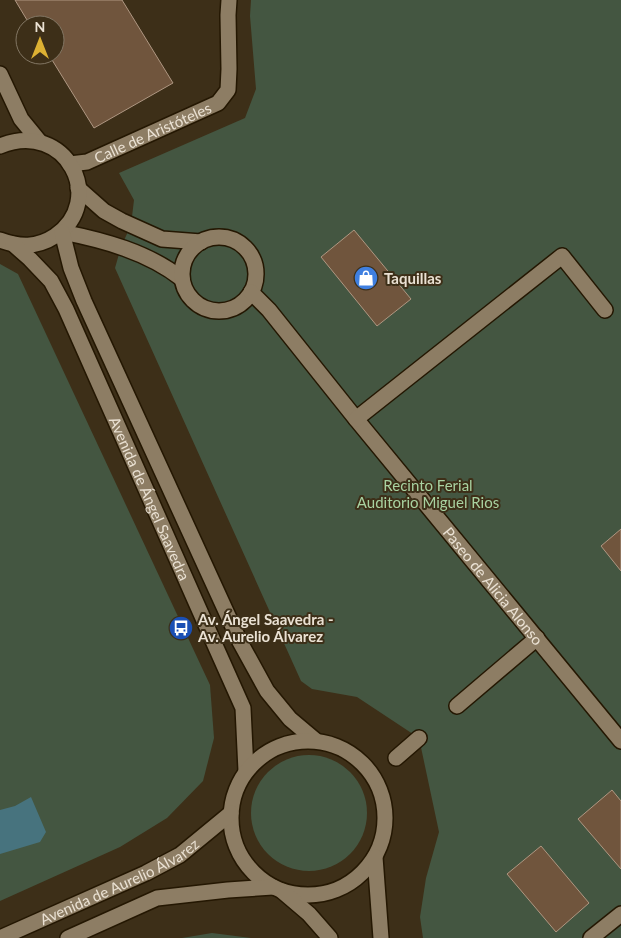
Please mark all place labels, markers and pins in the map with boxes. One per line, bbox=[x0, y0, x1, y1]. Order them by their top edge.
shop icon: Taquillas bbox=[353, 265, 379, 291]
place label: Taquillas bbox=[384, 269, 442, 287]
place label: Av. Ángel Saavedra - Av. Aurelio Álvarez bbox=[197, 610, 334, 645]
bus stop icon: Av. Ángel Saavedra - Av. Aurelio Álvarez bbox=[168, 615, 194, 641]

